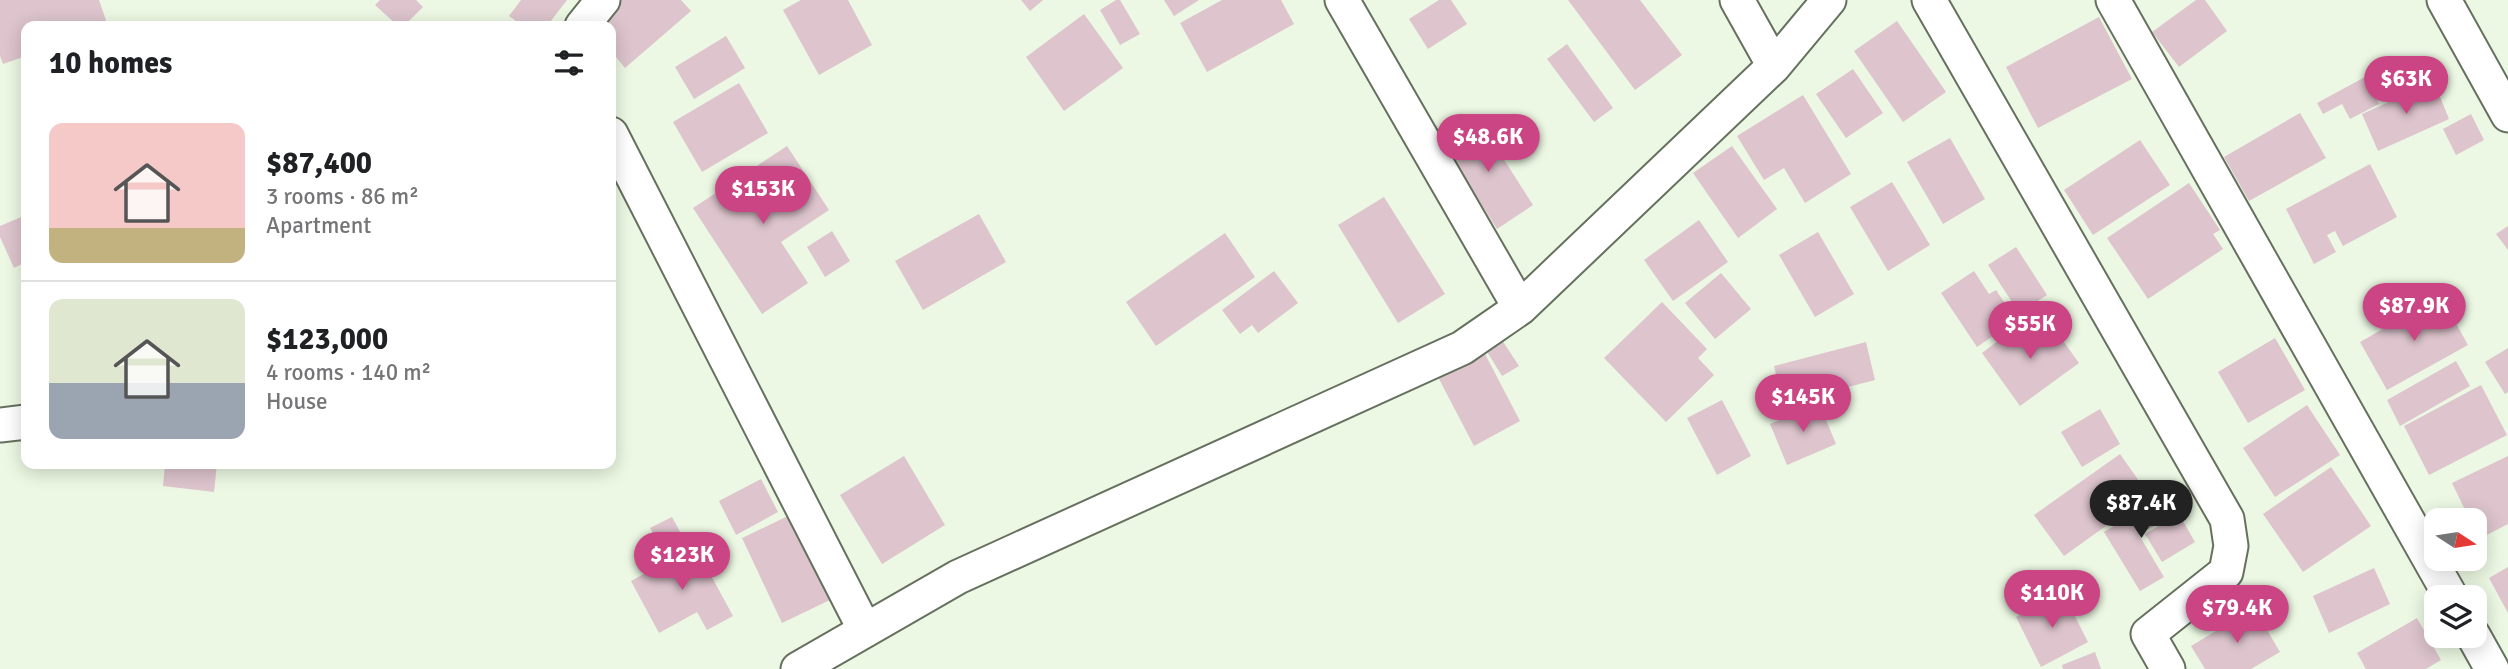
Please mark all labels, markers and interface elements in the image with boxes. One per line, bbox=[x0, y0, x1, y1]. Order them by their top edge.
icon: filters bbox=[550, 44, 588, 82]
text: 10 homes bbox=[49, 45, 172, 82]
pin: $63K bbox=[2365, 57, 2447, 116]
text: $63K bbox=[2380, 64, 2432, 93]
pin: $48.6K bbox=[1431, 114, 1545, 174]
text: $48.6K bbox=[1453, 122, 1523, 151]
text: $87,400 bbox=[266, 145, 372, 182]
icon: home bbox=[105, 151, 189, 235]
pin: $153K bbox=[714, 166, 812, 226]
text: $153K bbox=[731, 174, 795, 203]
text: 3 rooms · 86 m² bbox=[266, 182, 419, 211]
text: Apartment bbox=[266, 211, 371, 240]
pin: $87.9K bbox=[2357, 284, 2471, 343]
text: $87.9K bbox=[2379, 291, 2449, 320]
pin: $55K bbox=[1989, 302, 2071, 361]
text: $55K bbox=[2004, 309, 2056, 338]
text: $123,000 bbox=[266, 321, 388, 358]
icon: home bbox=[105, 327, 189, 411]
text: 4 rooms · 140 m² bbox=[266, 358, 431, 387]
pin: $145K bbox=[1754, 374, 1852, 434]
text: $145K bbox=[1771, 382, 1835, 411]
text: House bbox=[266, 387, 328, 416]
pin: $87.4K bbox=[2084, 480, 2198, 540]
text: $87.4K bbox=[2106, 488, 2176, 517]
north arrow bbox=[2424, 508, 2487, 570]
map controls bbox=[2424, 508, 2487, 648]
pin: $123K bbox=[633, 532, 731, 592]
text: $123K bbox=[650, 540, 714, 569]
pin: $110K bbox=[2003, 570, 2101, 630]
text: $110K bbox=[2020, 578, 2084, 607]
button: layers bbox=[2424, 585, 2487, 648]
pin: $79.4K bbox=[2180, 586, 2294, 645]
text: $79.4K bbox=[2202, 593, 2272, 622]

